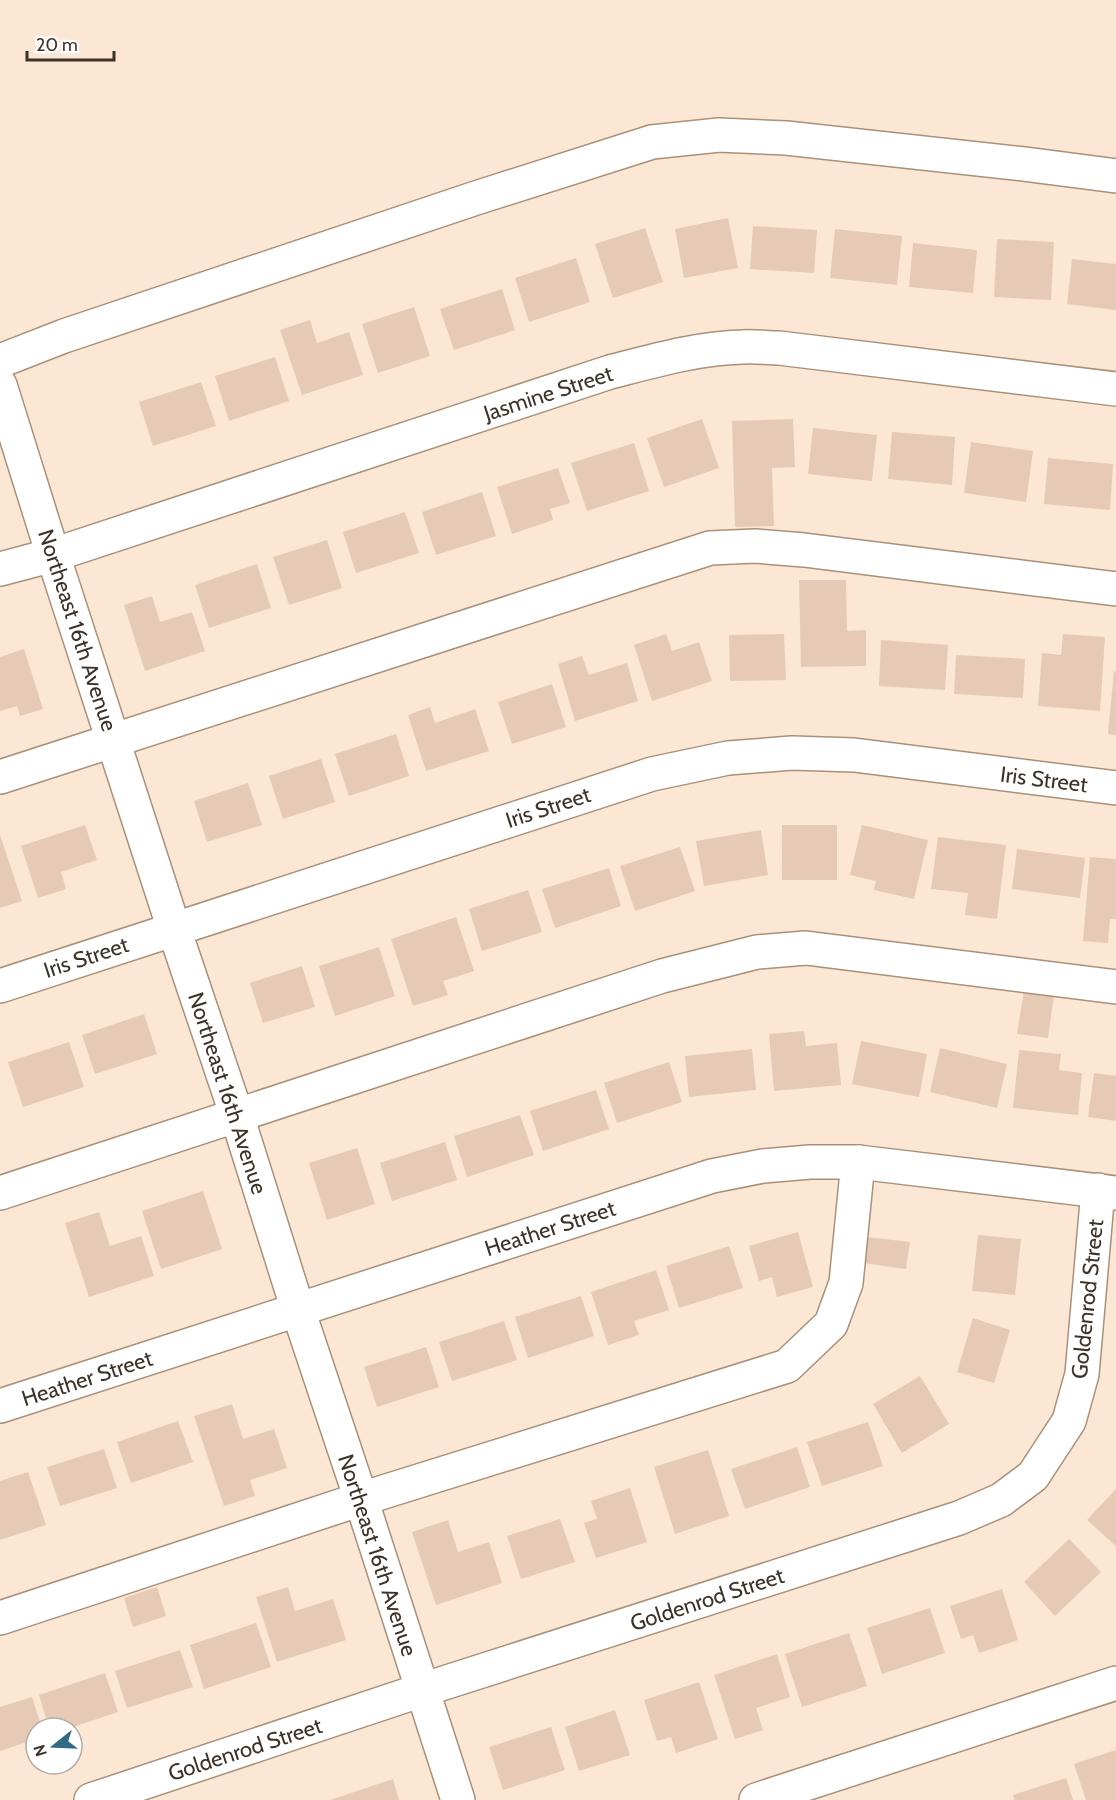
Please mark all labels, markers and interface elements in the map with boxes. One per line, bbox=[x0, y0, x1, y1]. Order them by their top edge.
scale bar bbox=[27, 24, 114, 62]
text: 20 m bbox=[36, 34, 78, 56]
street label: Jasmine Street bbox=[479, 360, 617, 427]
street label: Northeast 16th Avenue bbox=[32, 526, 123, 734]
street label: Iris Street bbox=[999, 761, 1090, 798]
street label: Iris Street bbox=[502, 781, 595, 834]
street label: Iris Street bbox=[40, 931, 133, 984]
street label: Northeast 16th Avenue bbox=[182, 989, 273, 1197]
street label: Heather Street bbox=[481, 1194, 619, 1262]
street label: Goldenrod Street bbox=[1066, 1217, 1109, 1380]
street label: Heather Street bbox=[18, 1344, 156, 1412]
street label: Northeast 16th Avenue bbox=[332, 1451, 423, 1659]
street label: Goldenrod Street bbox=[627, 1562, 788, 1637]
street label: Goldenrod Street bbox=[165, 1712, 326, 1787]
north arrow bbox=[24, 1716, 84, 1776]
text: N bbox=[29, 1742, 51, 1759]

